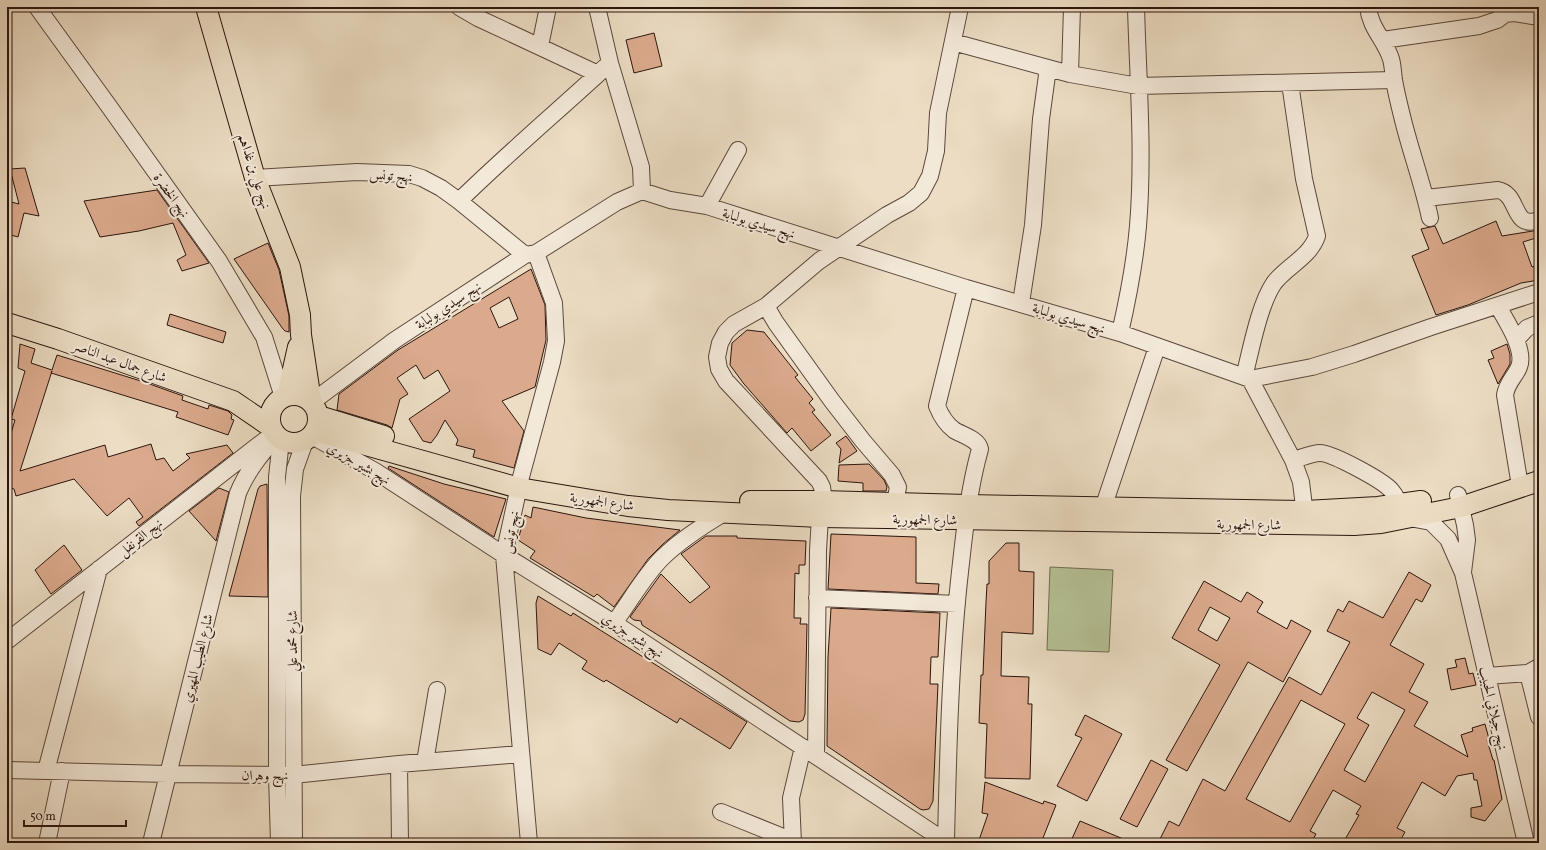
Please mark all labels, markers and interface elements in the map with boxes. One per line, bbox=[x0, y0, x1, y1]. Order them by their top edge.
street label: نهج علي بن غذاهم bbox=[230, 131, 275, 213]
street label: نهج تونس bbox=[368, 165, 413, 190]
street label: نهج الخضرة bbox=[146, 170, 193, 223]
street label: نهج سيدي بولبابة bbox=[719, 204, 797, 246]
street label: نهج سيدي بولبابة bbox=[412, 278, 487, 336]
street label: نهج سيدي بولبابة bbox=[1029, 299, 1107, 341]
street label: شارع جمال عبد الناصر bbox=[68, 336, 169, 389]
street label: نهج بشير جزيري bbox=[322, 438, 393, 492]
street label: شارع الجمهورية bbox=[568, 489, 635, 517]
street label: نهج تونس bbox=[498, 509, 527, 556]
street label: شارع الجمهورية bbox=[892, 510, 958, 532]
street label: نهج القرنفل bbox=[115, 515, 168, 563]
street label: شارع الجمهورية bbox=[1216, 515, 1282, 537]
street label: نهج بشير جزيري bbox=[596, 609, 667, 665]
street label: شارع محمد علي bbox=[284, 610, 305, 672]
street label: شارع الطيب المهيري bbox=[178, 612, 220, 705]
street label: نهج جيلاني الحبيب bbox=[1472, 665, 1511, 753]
street label: نهج وهران bbox=[242, 767, 288, 788]
scale bar bbox=[24, 802, 126, 828]
text: 50 m bbox=[30, 809, 56, 825]

